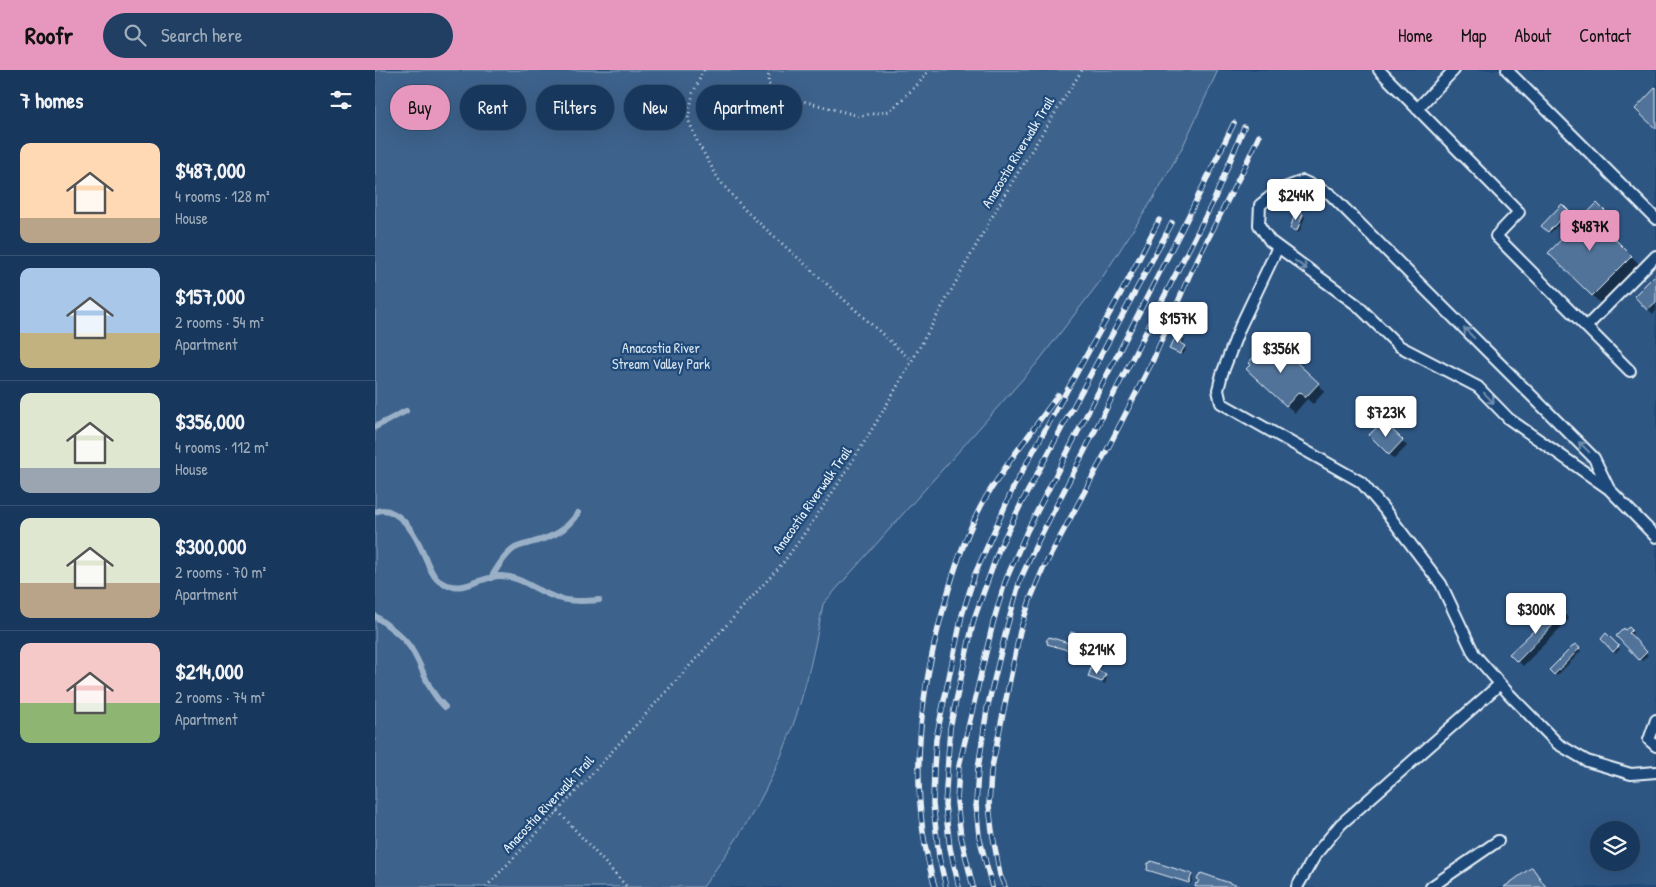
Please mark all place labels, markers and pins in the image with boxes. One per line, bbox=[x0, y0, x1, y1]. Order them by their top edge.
pin: $244K bbox=[1261, 178, 1331, 221]
pin: $487K bbox=[1555, 210, 1625, 252]
pin: $157K bbox=[1143, 302, 1213, 344]
pin: $356K bbox=[1246, 332, 1316, 374]
pin: $723K bbox=[1351, 396, 1421, 438]
pin: $300K bbox=[1501, 592, 1571, 635]
pin: $214K bbox=[1062, 632, 1132, 675]

